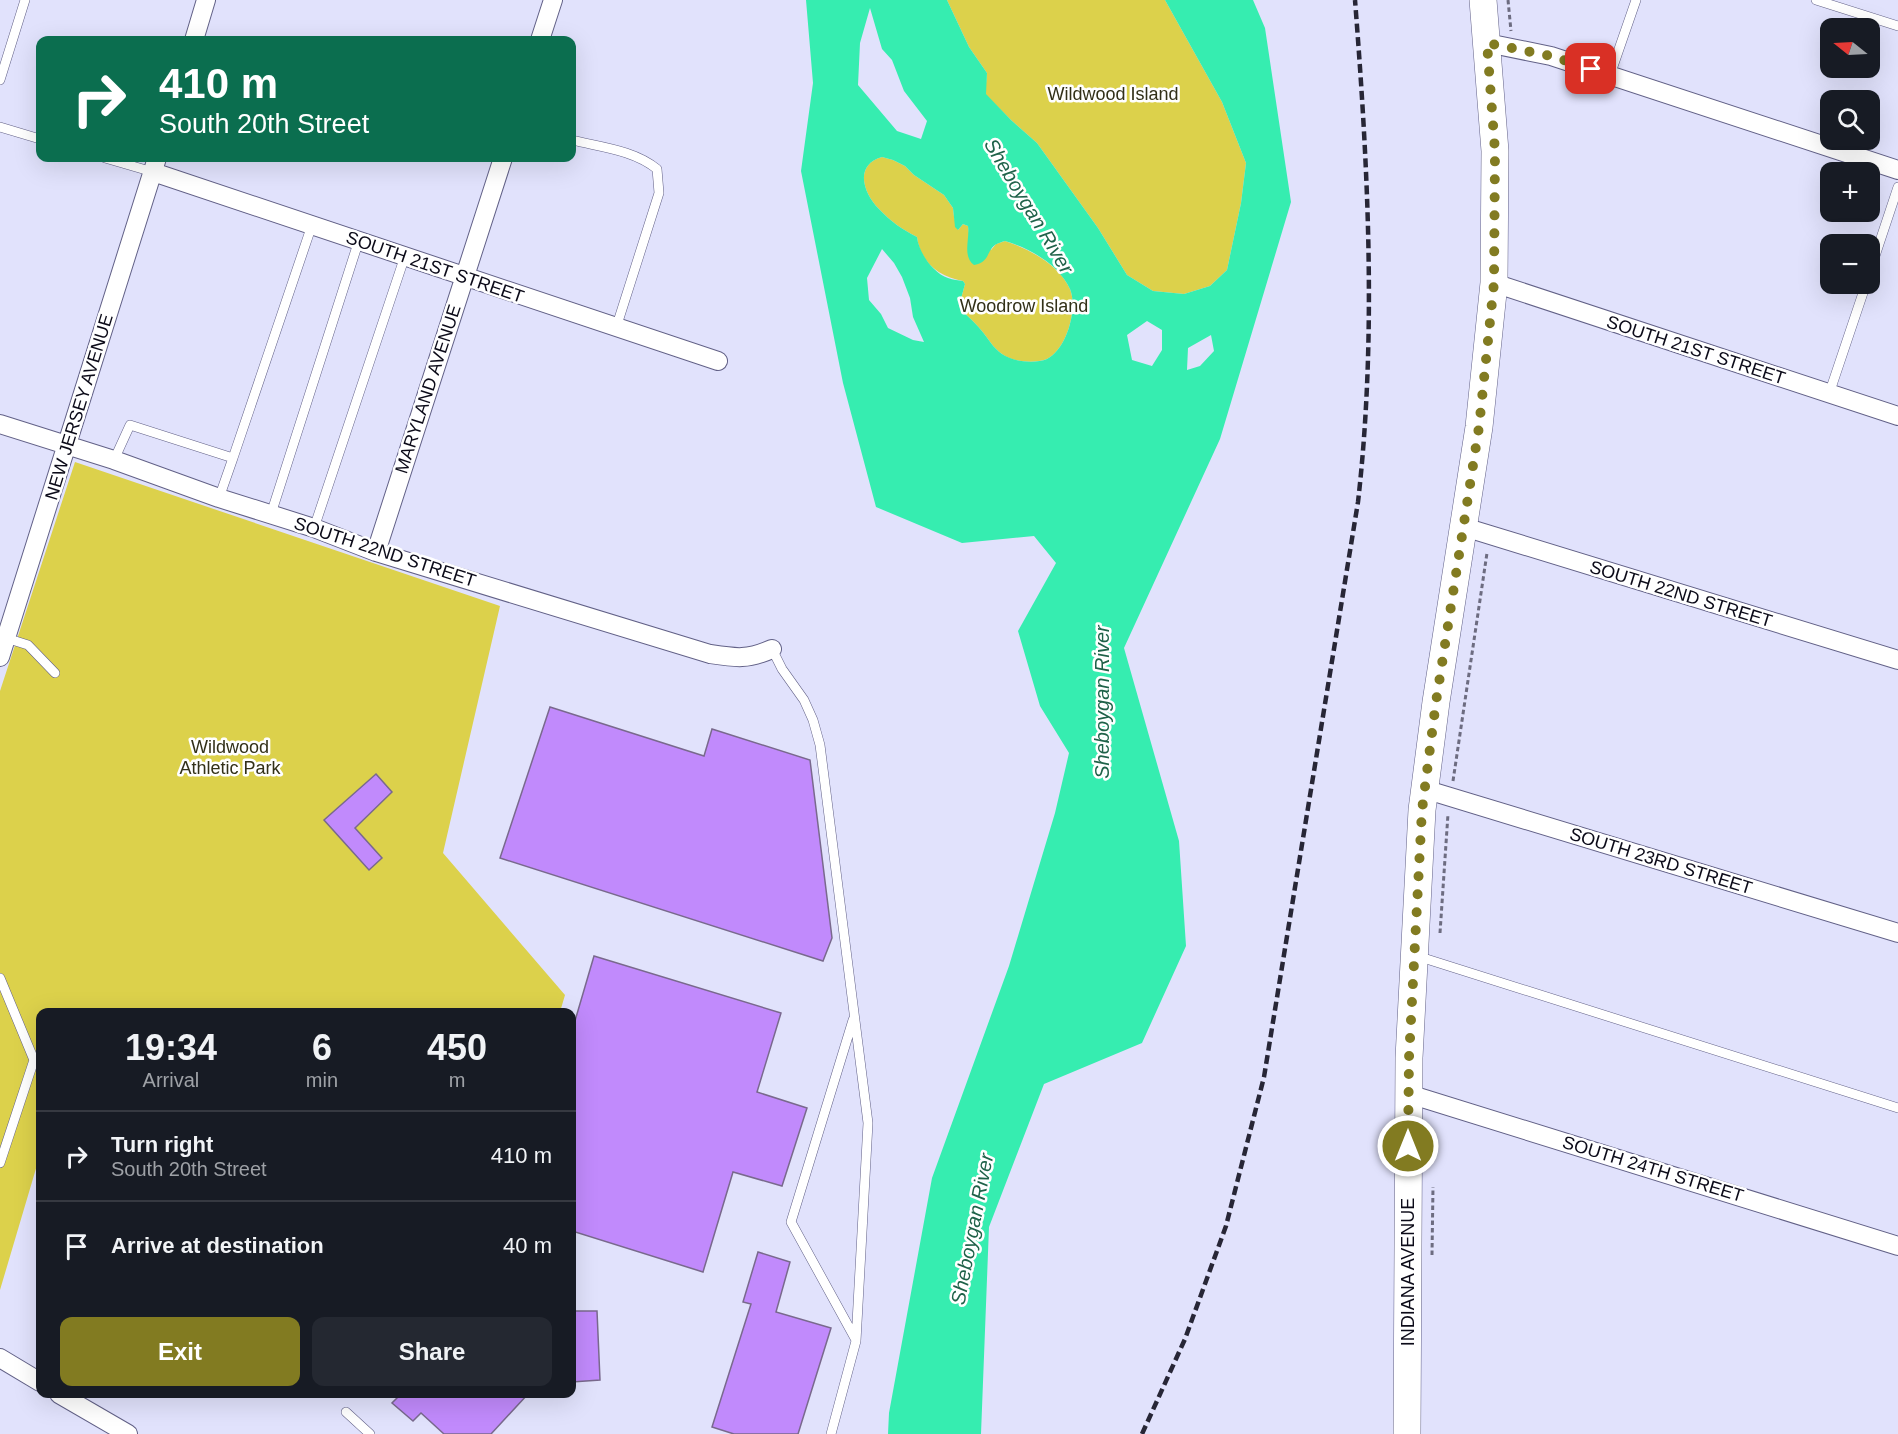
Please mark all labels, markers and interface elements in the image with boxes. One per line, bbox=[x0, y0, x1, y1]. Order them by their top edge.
north arrow bbox=[1820, 18, 1880, 78]
map controls bbox=[1820, 18, 1880, 294]
pin bbox=[1565, 43, 1616, 94]
icon: arrive bbox=[1574, 52, 1607, 85]
icon: right bbox=[60, 60, 138, 138]
text: 410 m bbox=[159, 60, 278, 107]
park label: Wildwood Island bbox=[1047, 84, 1179, 104]
button: search bbox=[1820, 90, 1880, 150]
text: South 20th Street bbox=[159, 109, 369, 139]
water label: Sheboygan River bbox=[980, 135, 1079, 279]
button: + bbox=[1820, 162, 1880, 222]
street label: SOUTH 21ST STREET bbox=[343, 227, 527, 307]
button: − bbox=[1820, 234, 1880, 294]
park label: Woodrow Island bbox=[960, 296, 1088, 316]
street label: MARYLAND AVENUE bbox=[391, 302, 465, 476]
street label: NEW JERSEY AVENUE bbox=[41, 312, 117, 502]
street label: SOUTH 21ST STREET bbox=[1604, 312, 1788, 388]
street label: SOUTH 22ND STREET bbox=[292, 513, 478, 591]
street label: SOUTH 22ND STREET bbox=[1587, 557, 1775, 631]
water label: Sheboygan River bbox=[1091, 624, 1113, 779]
park label: Wildwood Athletic Park bbox=[179, 737, 282, 778]
street label: SOUTH 23RD STREET bbox=[1567, 824, 1755, 898]
text: 19:34 bbox=[125, 1027, 217, 1068]
text: 6 bbox=[312, 1027, 332, 1068]
text: 450 bbox=[427, 1027, 487, 1068]
text: Arrival bbox=[143, 1069, 199, 1091]
text: min bbox=[306, 1069, 338, 1091]
text: m bbox=[449, 1069, 465, 1091]
position arrow bbox=[1376, 1114, 1440, 1178]
text: Turn right bbox=[111, 1132, 213, 1157]
street label: SOUTH 24TH STREET bbox=[1560, 1132, 1746, 1206]
icon: right bbox=[60, 1140, 93, 1173]
text: 410 m bbox=[491, 1143, 552, 1168]
water label: Sheboygan River bbox=[947, 1150, 998, 1306]
text: South 20th Street bbox=[111, 1158, 267, 1180]
street label: INDIANA AVENUE bbox=[1398, 1198, 1418, 1346]
icon: arrive bbox=[60, 1230, 93, 1263]
text: Arrive at destination bbox=[111, 1233, 324, 1258]
text: 40 m bbox=[503, 1233, 552, 1258]
button: Exit bbox=[60, 1317, 300, 1386]
button: Share bbox=[312, 1317, 552, 1386]

